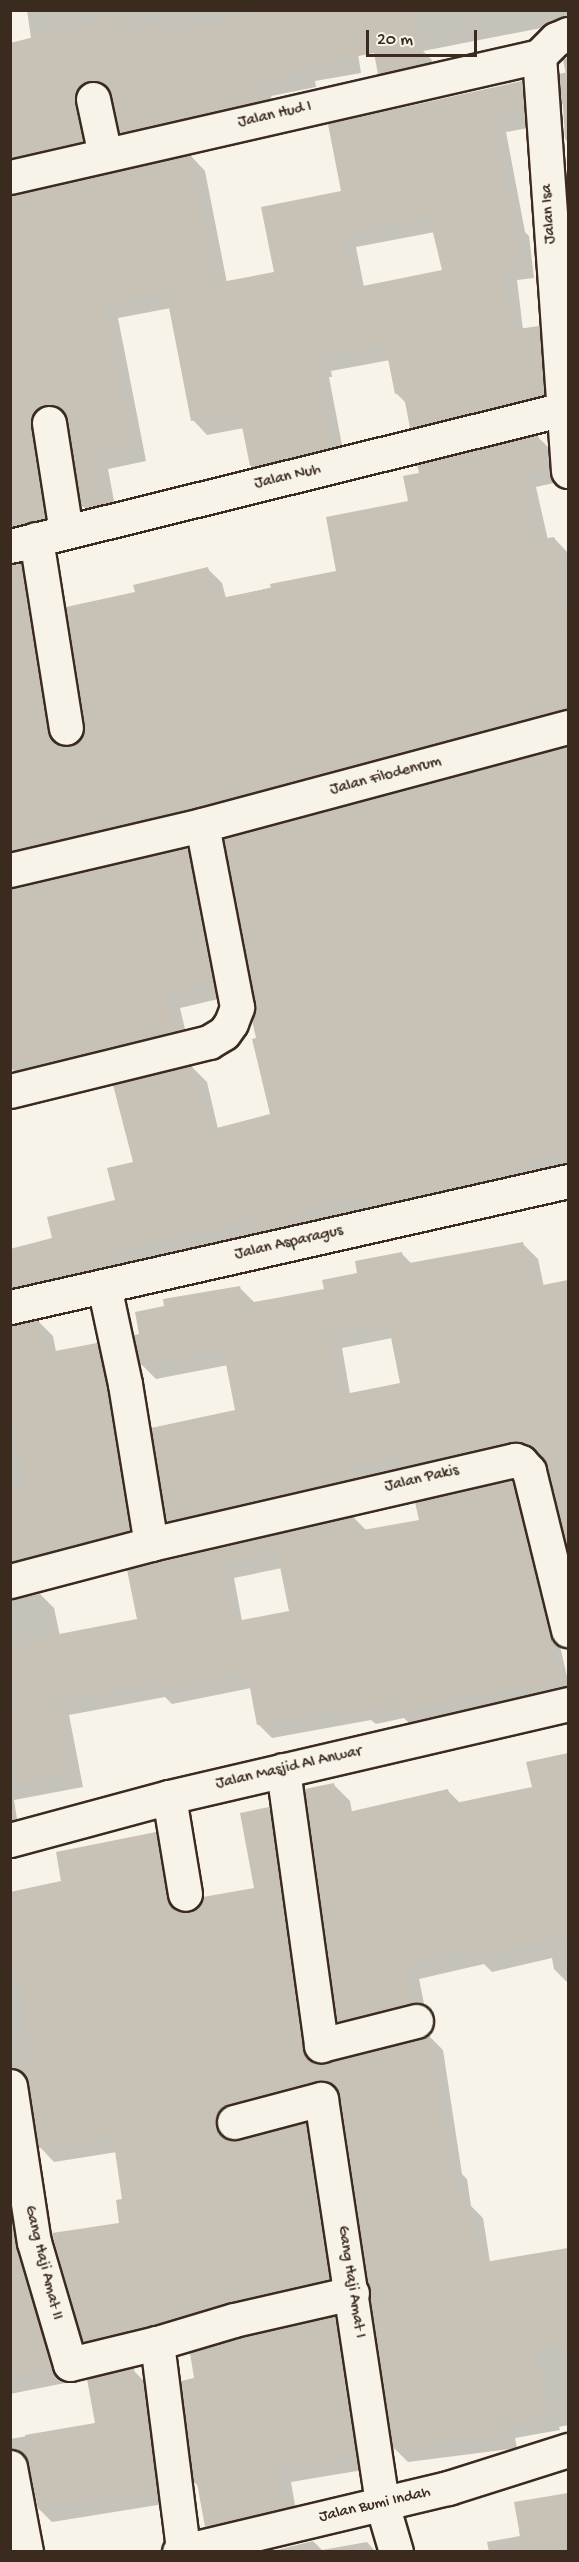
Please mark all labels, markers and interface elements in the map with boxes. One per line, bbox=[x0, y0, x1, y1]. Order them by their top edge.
scale bar bbox=[369, 18, 480, 56]
text: 20 m bbox=[377, 30, 413, 51]
street label: Jalan Hud I bbox=[236, 98, 314, 134]
street label: Jalan Isa bbox=[538, 184, 562, 244]
street label: Jalan Nuh bbox=[253, 461, 323, 495]
street label: Jalan Filodenrum bbox=[328, 753, 444, 801]
street label: Jalan Asparagus bbox=[233, 1222, 345, 1266]
street label: Jalan Pakis bbox=[383, 1462, 461, 1498]
street label: Jalan Masjid Al Anwar bbox=[214, 1743, 364, 1795]
street label: Gang Haji Amat II bbox=[19, 2204, 65, 2322]
street label: Gang Haji Amat I bbox=[332, 2225, 368, 2339]
street label: Jalan Bumi Indah bbox=[317, 2484, 433, 2528]

